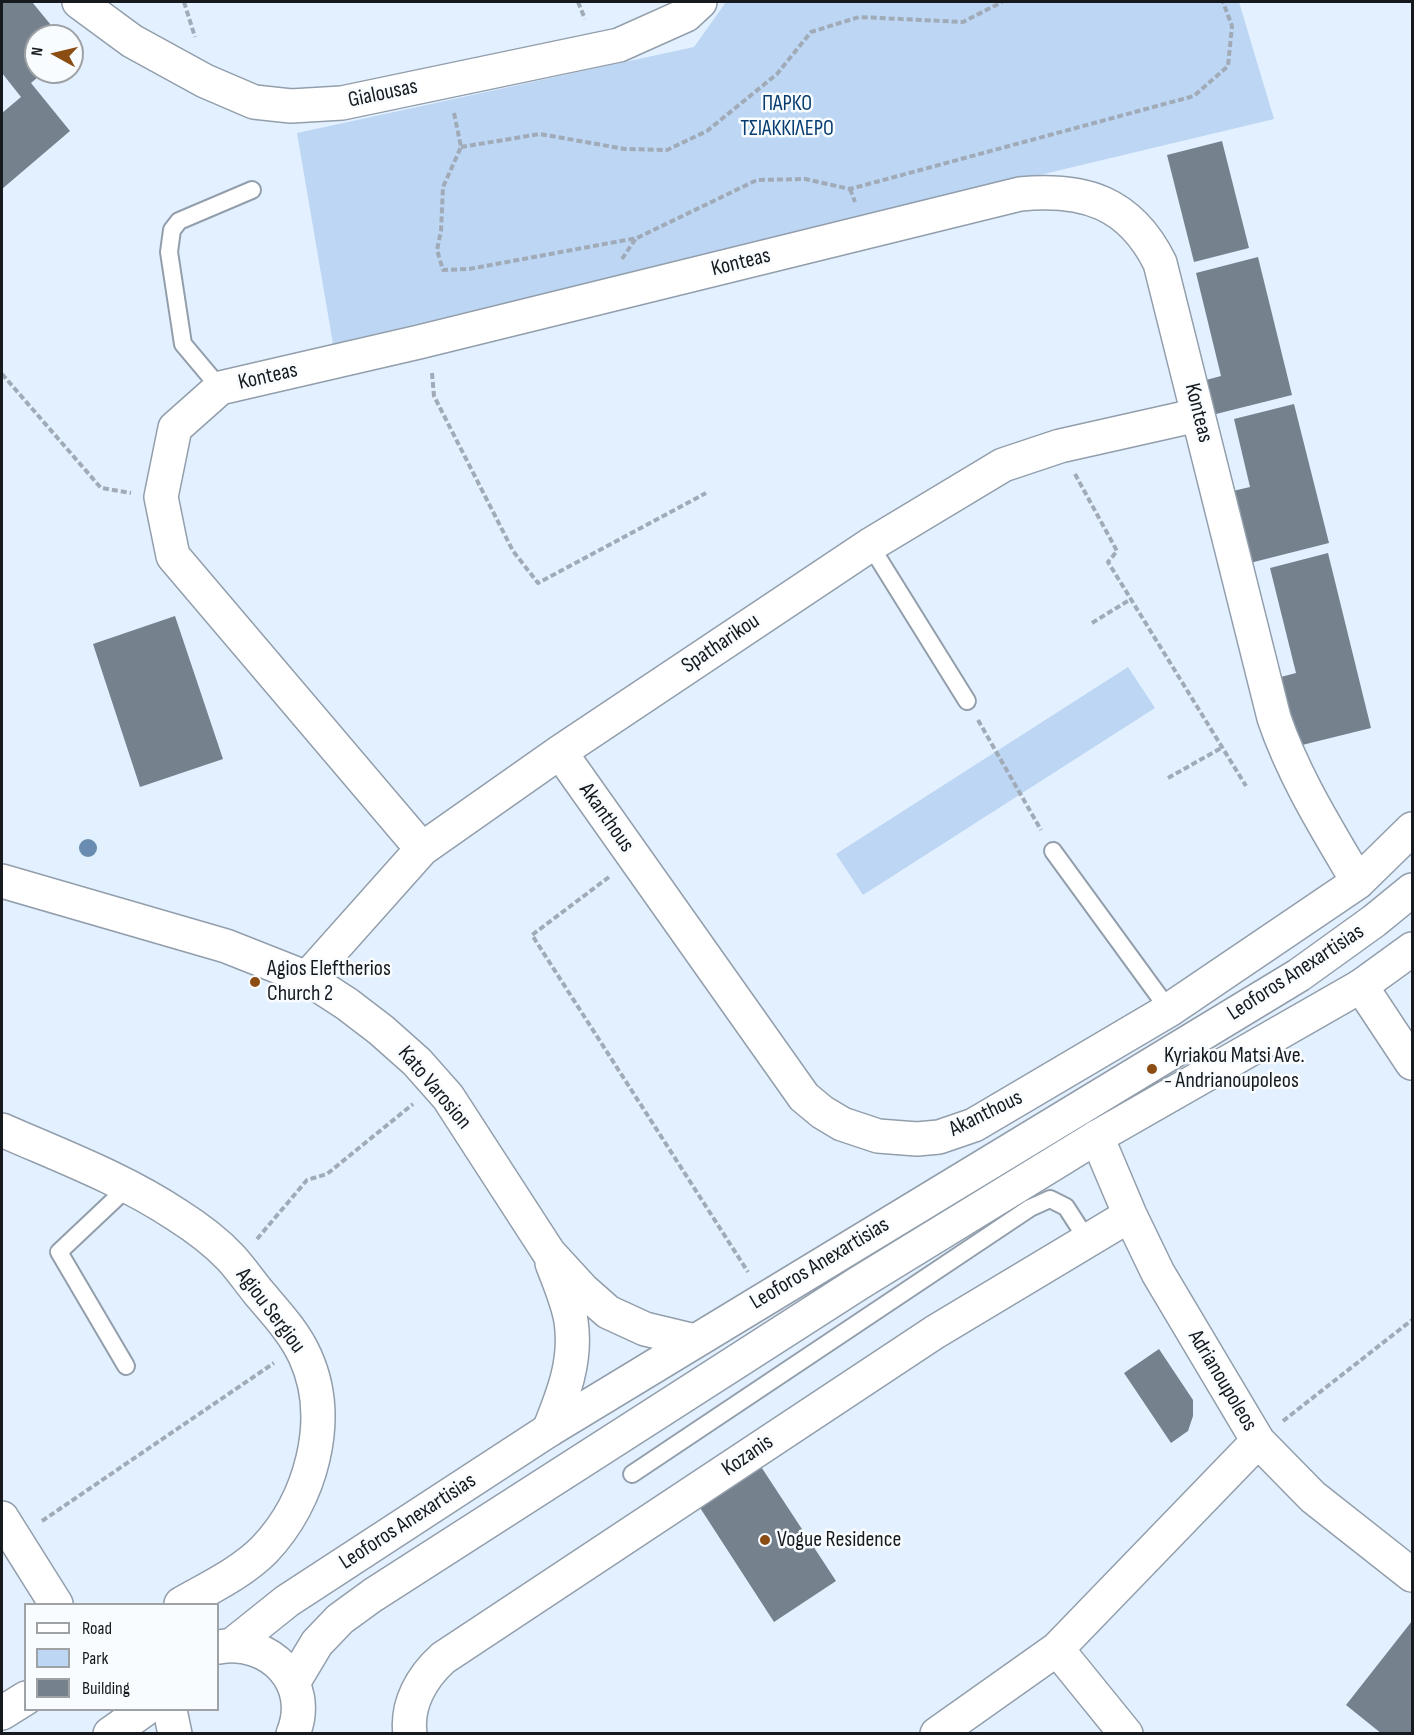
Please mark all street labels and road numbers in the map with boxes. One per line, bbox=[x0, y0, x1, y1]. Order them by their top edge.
street label: Gialousas bbox=[346, 74, 420, 114]
street label: Konteas bbox=[709, 243, 773, 283]
street label: Konteas bbox=[236, 357, 300, 397]
street label: Konteas bbox=[1178, 381, 1218, 445]
street label: Spatharikou bbox=[677, 608, 765, 680]
street label: Akanthous bbox=[573, 778, 639, 858]
street label: Leoforos Anexartisias bbox=[1223, 919, 1369, 1027]
street label: Kato Varosion bbox=[391, 1041, 477, 1135]
street label: Akanthous bbox=[945, 1085, 1027, 1143]
street label: Leoforos Anexartisias bbox=[746, 1212, 894, 1316]
street label: Agiou Sergiou bbox=[229, 1263, 311, 1359]
street label: Adrianoupoleos bbox=[1182, 1326, 1262, 1436]
street label: Kozanis bbox=[717, 1429, 779, 1483]
street label: Leoforos Anexartisias bbox=[335, 1468, 481, 1576]

